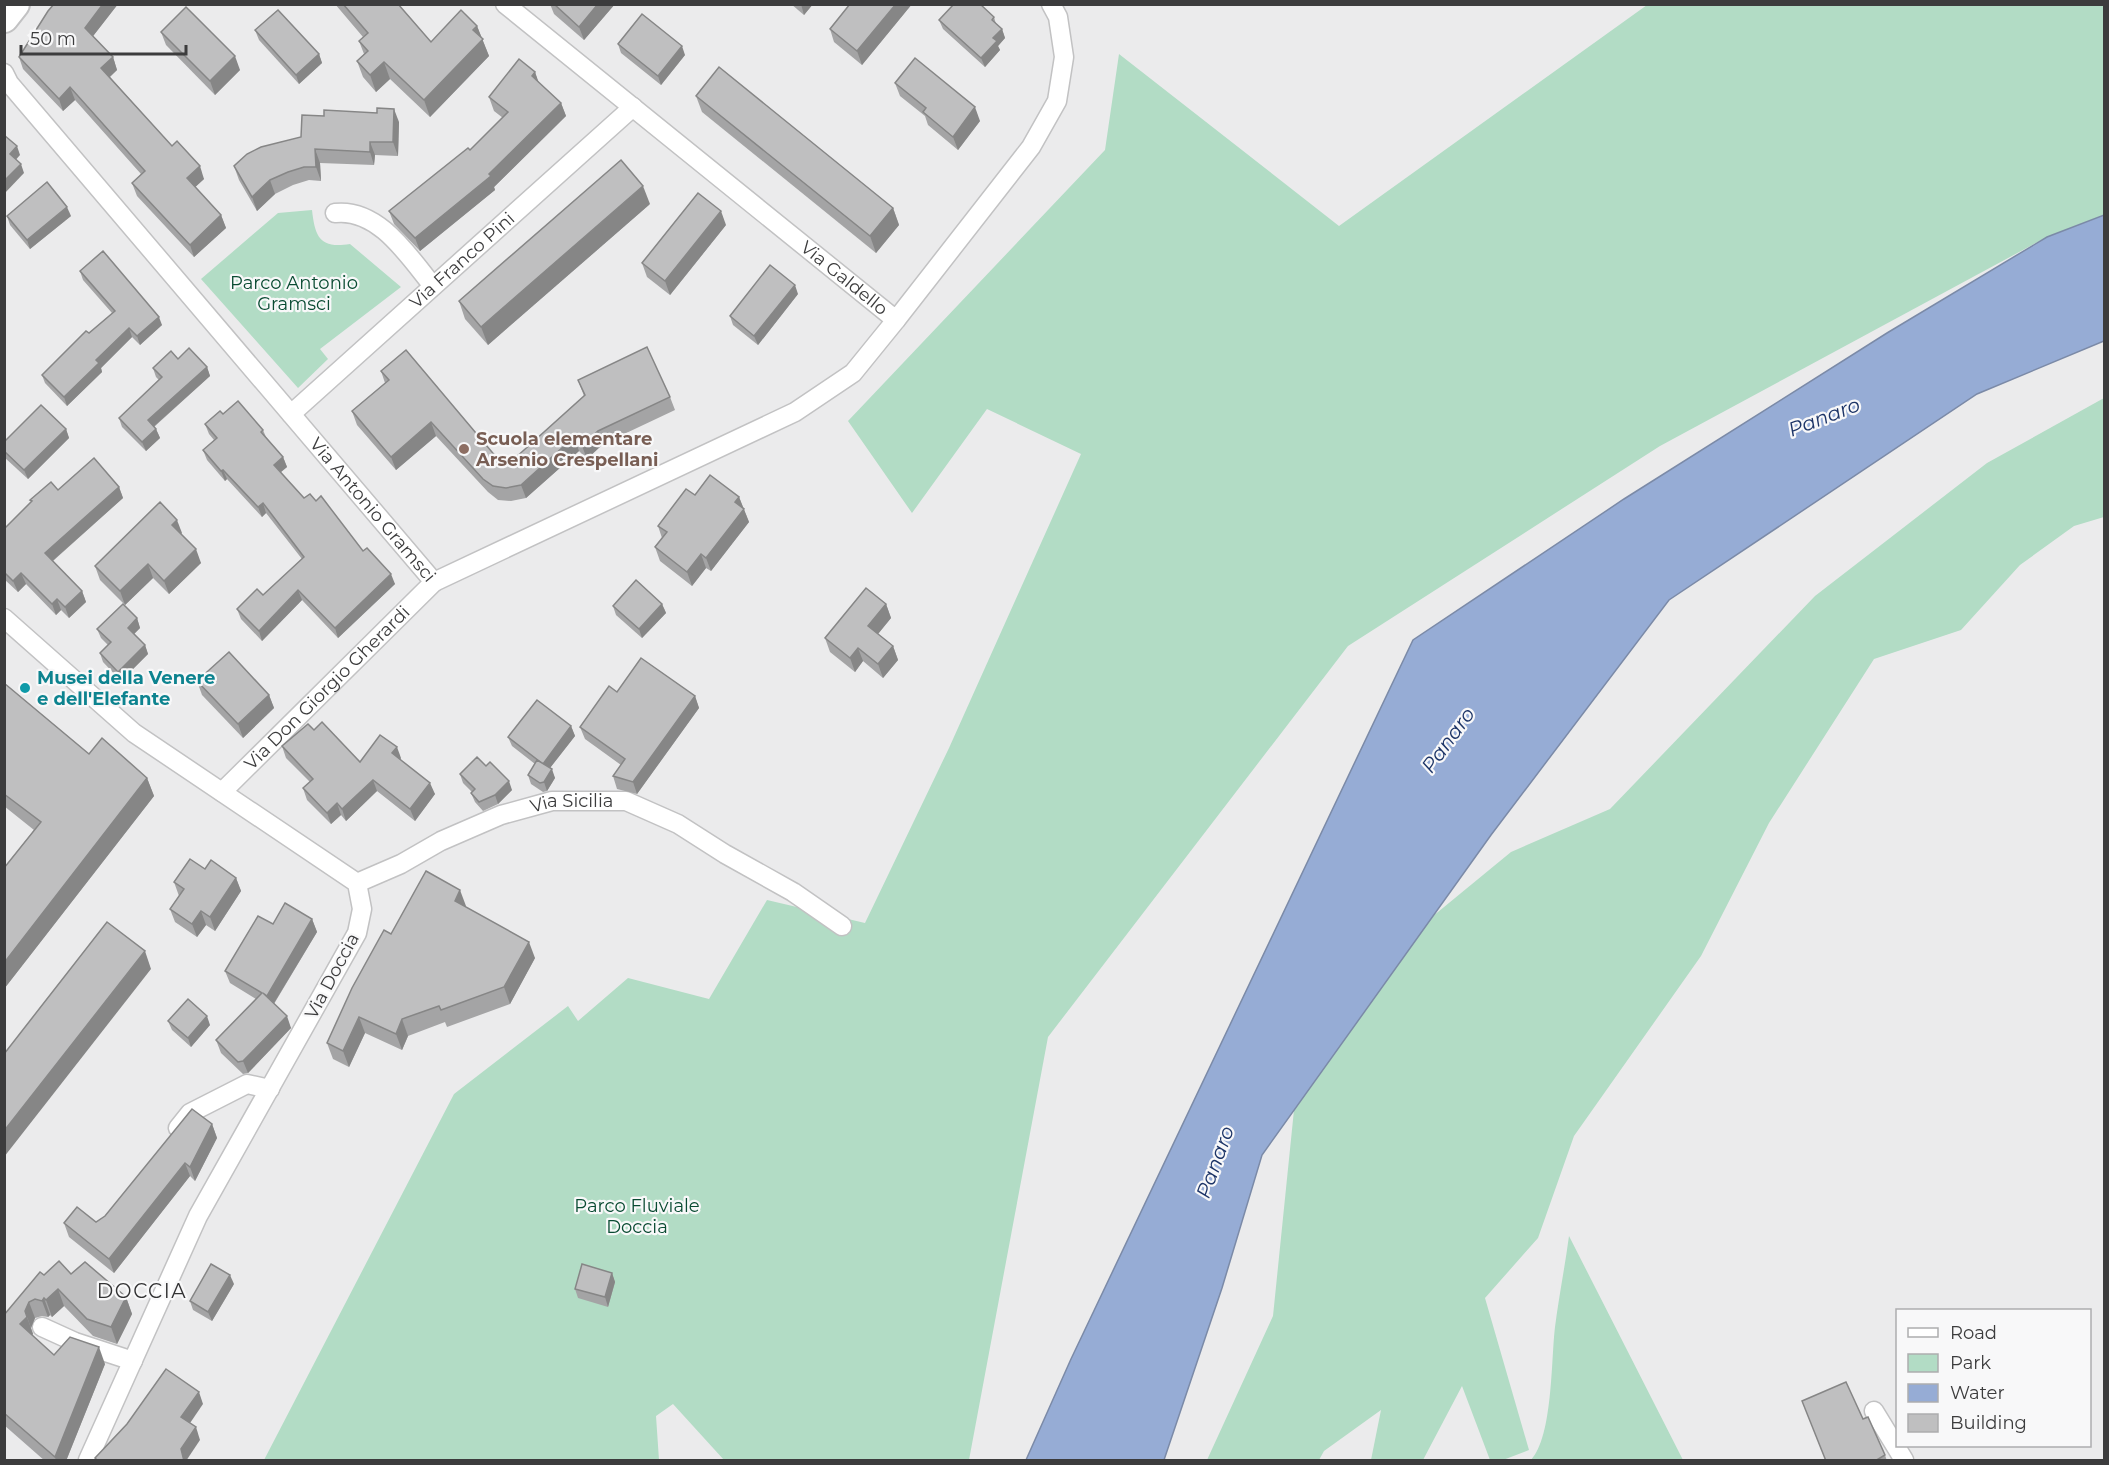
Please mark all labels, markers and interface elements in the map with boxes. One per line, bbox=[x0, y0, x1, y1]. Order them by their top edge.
scale bar bbox=[21, 18, 186, 56]
text: 50 m bbox=[30, 28, 76, 50]
street label: Via Franco Pini bbox=[405, 208, 519, 313]
street label: Via Galdello bbox=[796, 236, 892, 320]
park label: Parco Antonio Gramsci bbox=[230, 272, 358, 315]
water label: Panaro bbox=[1785, 392, 1863, 442]
place label: Scuola elementare Arsenio Crespellani bbox=[475, 428, 658, 471]
street label: Via Antonio Gramsci bbox=[305, 433, 440, 587]
marker: Scuola elementare Arsenio Crespellani bbox=[457, 442, 471, 456]
street label: Via Don Giorgio Gherardi bbox=[240, 601, 414, 774]
place label: Musei della Venere e dell'Elefante bbox=[37, 667, 215, 710]
marker: Musei della Venere e dell'Elefante bbox=[18, 681, 32, 695]
water label: Panaro bbox=[1416, 703, 1480, 777]
street label: Via Sicilia bbox=[528, 790, 613, 817]
street label: Via Doccia bbox=[300, 929, 364, 1023]
water label: Panaro bbox=[1191, 1123, 1239, 1201]
park label: Parco Fluviale Doccia bbox=[574, 1195, 700, 1238]
district label: DOCCIA bbox=[97, 1279, 187, 1303]
legend bbox=[1896, 1309, 2091, 1447]
text: Road bbox=[1950, 1322, 1997, 1344]
text: Park bbox=[1950, 1352, 1991, 1374]
text: Water bbox=[1950, 1382, 2005, 1404]
text: Building bbox=[1950, 1412, 2027, 1434]

